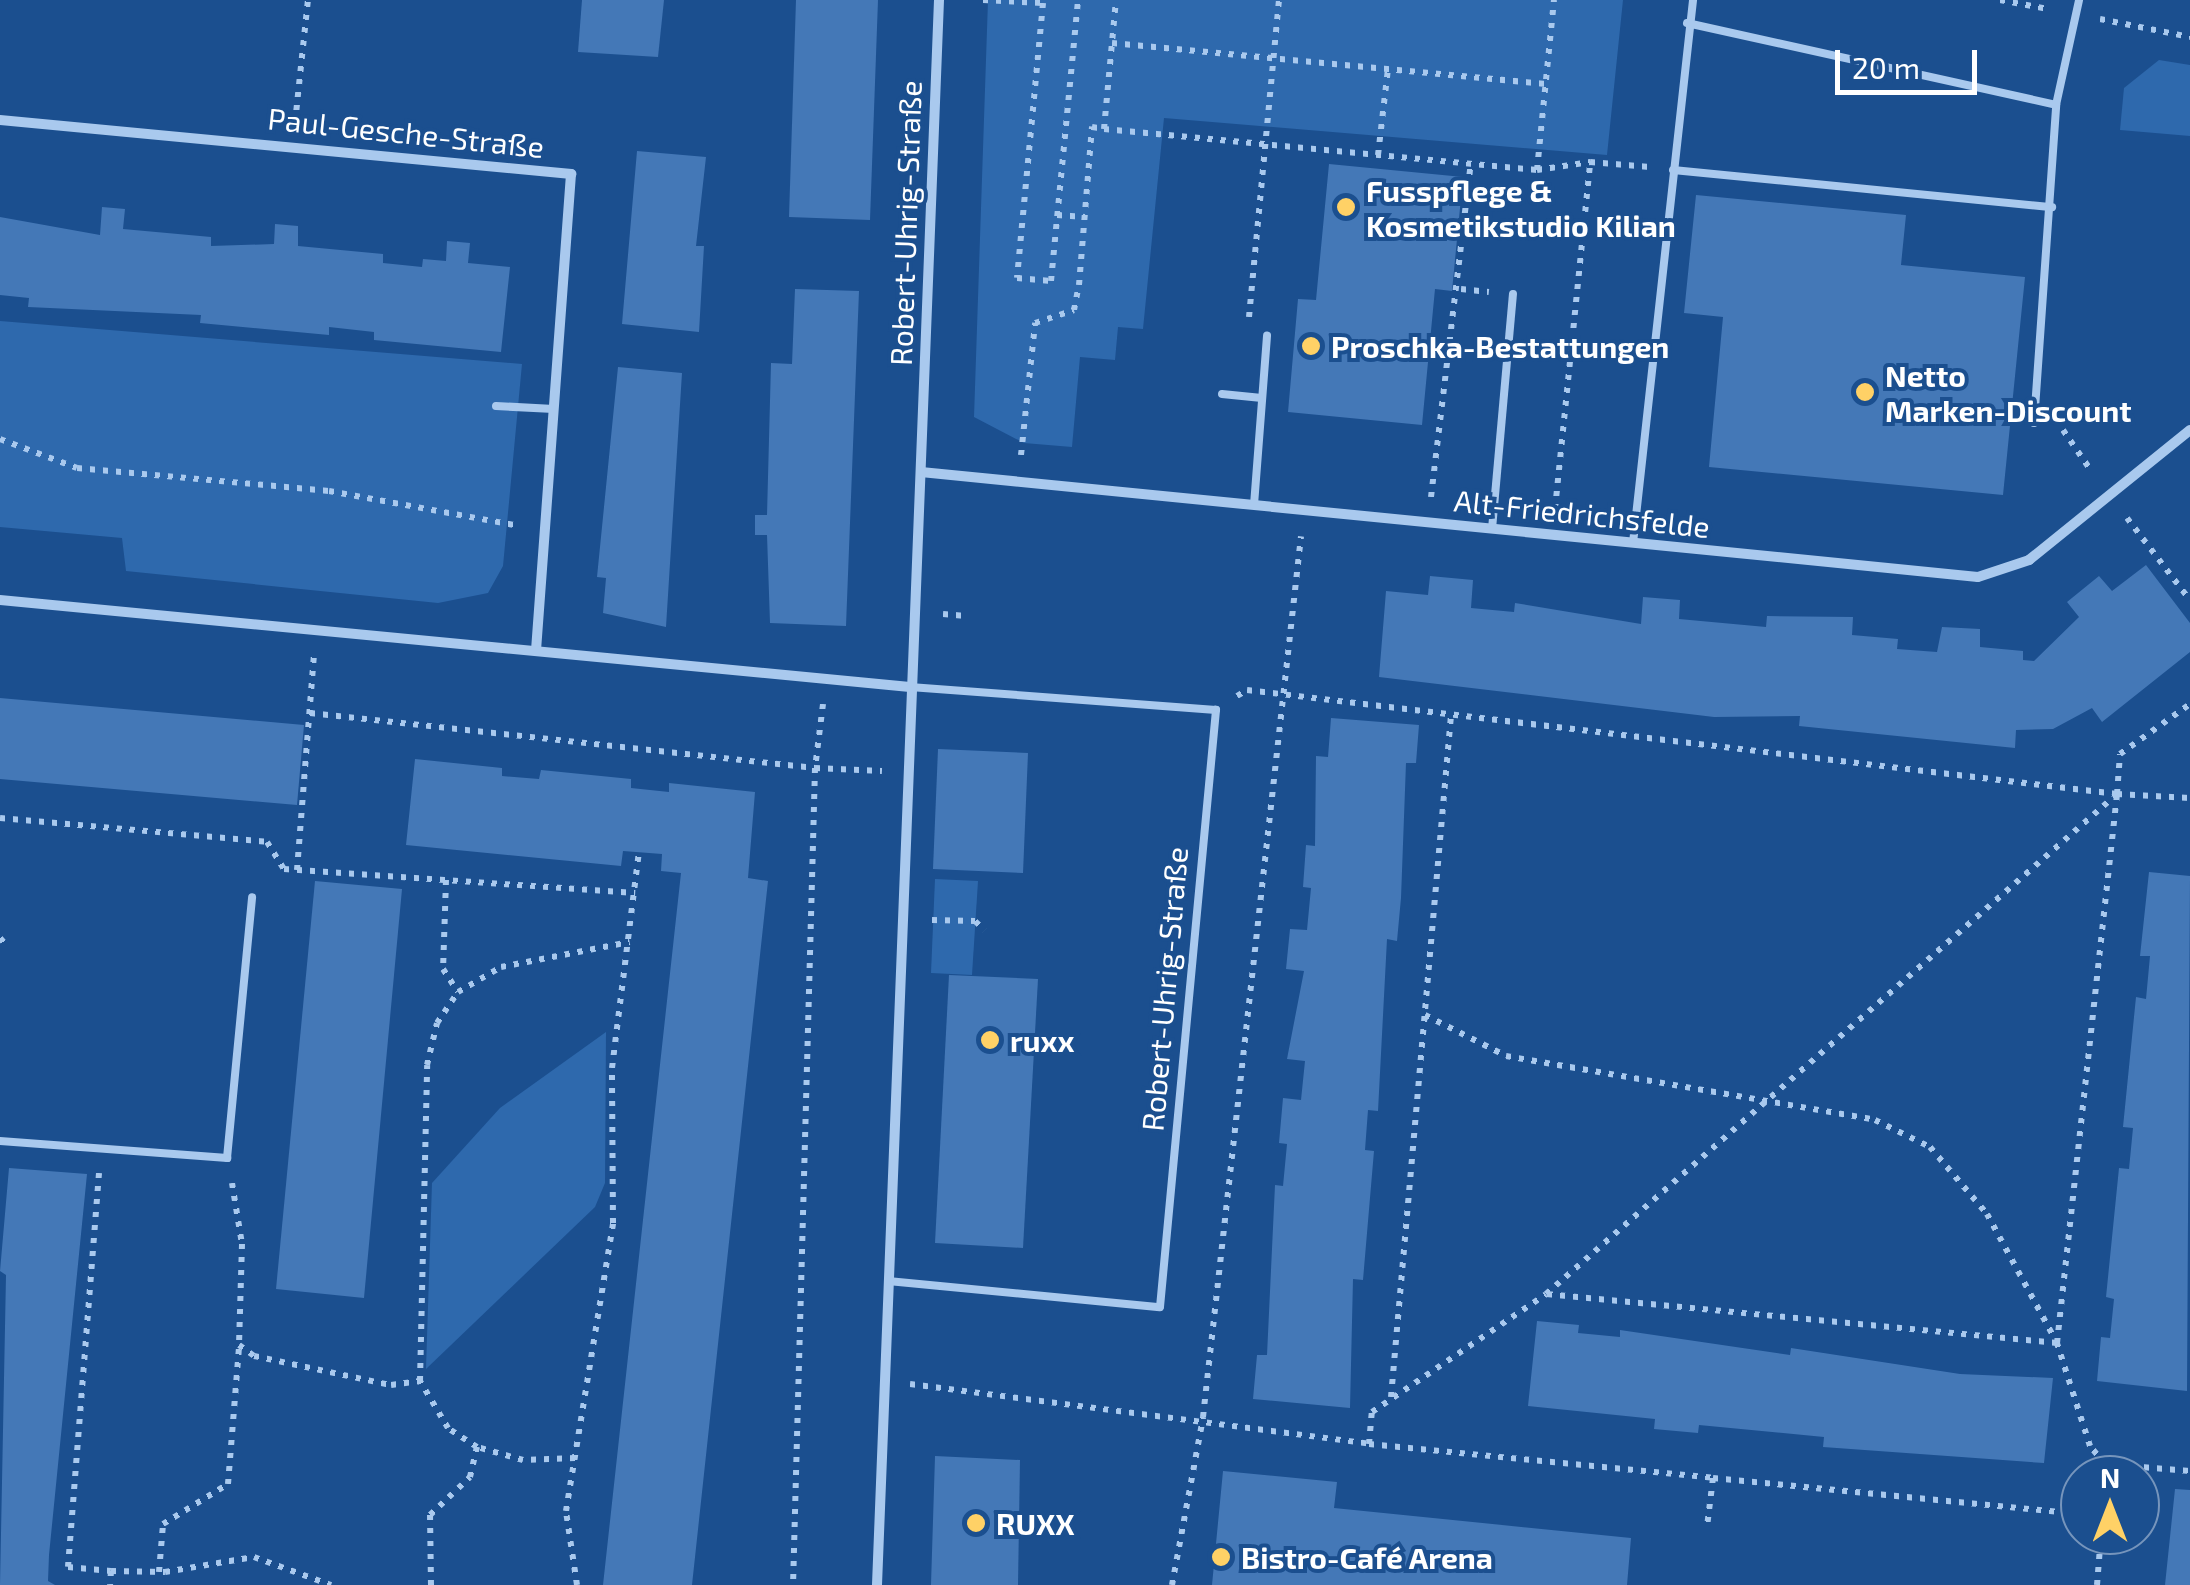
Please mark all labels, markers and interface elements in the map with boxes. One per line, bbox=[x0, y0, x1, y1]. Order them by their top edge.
scale bar bbox=[1840, 30, 1982, 92]
text: 20 m bbox=[1852, 49, 1920, 85]
street label: Robert-Uhrig-Straße bbox=[882, 80, 928, 366]
street label: Paul-Gesche-Straße bbox=[266, 100, 546, 164]
place label: Fusspflege & Kosmetikstudio Kilian bbox=[1366, 172, 1676, 242]
marker: Fusspflege & Kosmetikstudio Kilian bbox=[1335, 196, 1357, 218]
place label: Proschka-Bestattungen bbox=[1331, 328, 1669, 364]
marker: Proschka-Bestattungen bbox=[1300, 335, 1322, 357]
place label: Netto Marken-Discount bbox=[1885, 357, 2132, 428]
marker: Netto Marken-Discount bbox=[1854, 381, 1876, 403]
street label: Alt-Friedrichsfelde bbox=[1452, 482, 1712, 544]
street label: Robert-Uhrig-Straße bbox=[1134, 845, 1194, 1133]
place label: ruxx bbox=[1010, 1022, 1075, 1058]
marker: ruxx bbox=[979, 1029, 1001, 1051]
north arrow bbox=[2060, 1455, 2160, 1555]
text: N bbox=[2100, 1460, 2120, 1494]
place label: RUXX bbox=[996, 1505, 1075, 1541]
marker: RUXX bbox=[965, 1512, 987, 1534]
place label: Bistro-Café Arena bbox=[1241, 1539, 1494, 1575]
marker: Bistro-Café Arena bbox=[1210, 1546, 1232, 1568]

